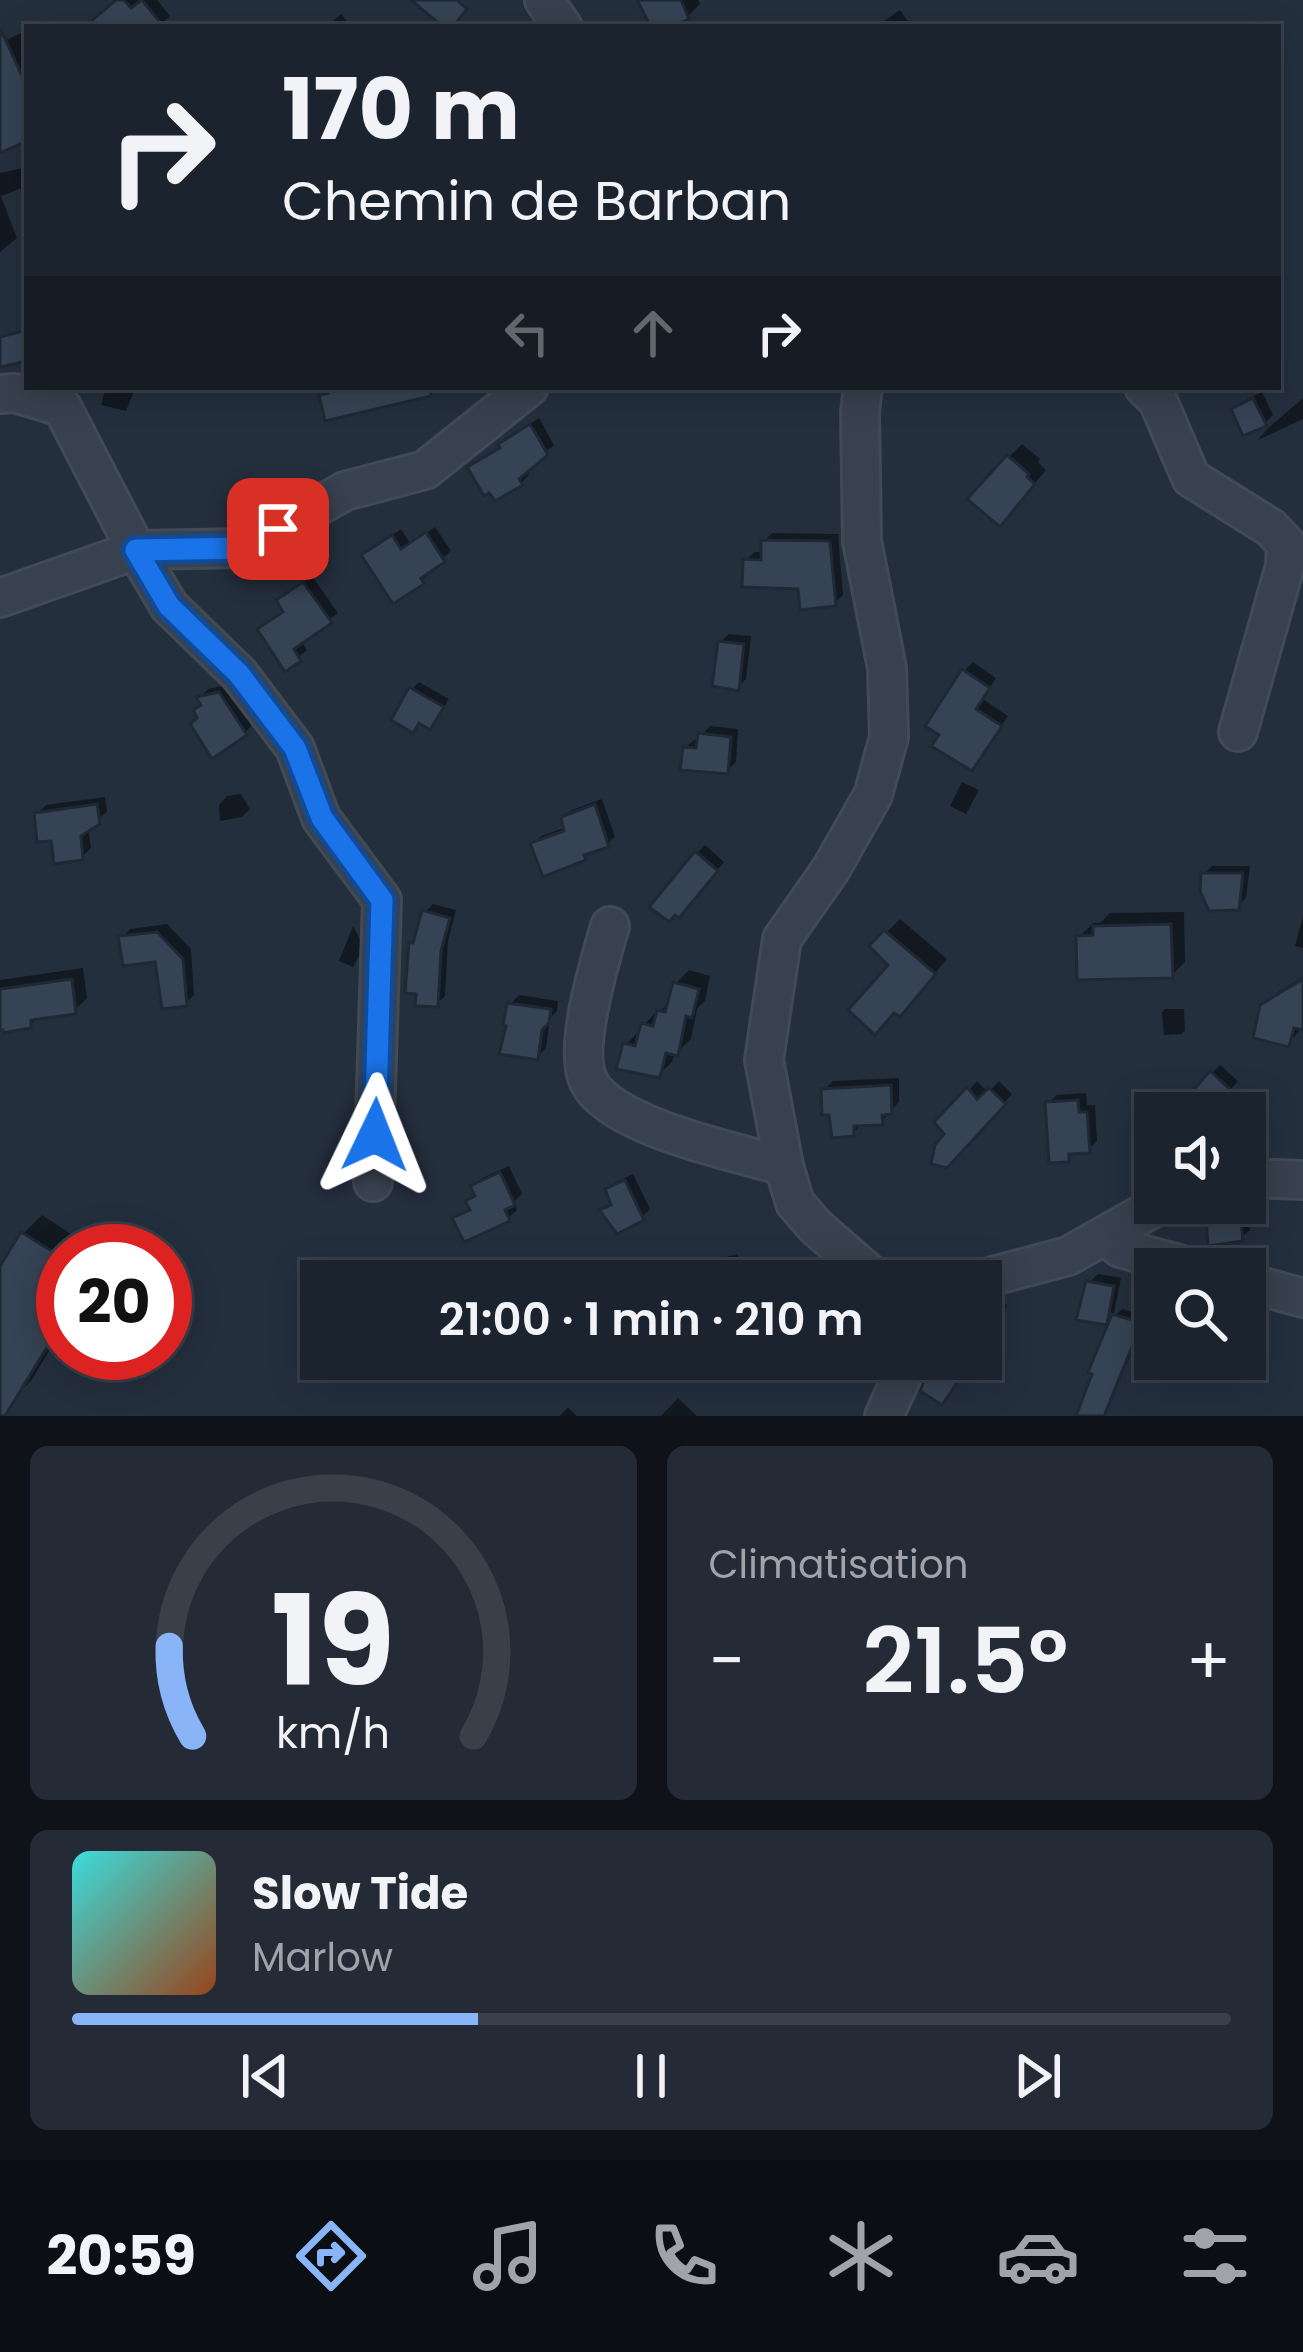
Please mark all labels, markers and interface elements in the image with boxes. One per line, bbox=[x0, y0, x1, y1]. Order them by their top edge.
text: 170 m bbox=[282, 51, 520, 168]
icon: right bbox=[84, 72, 240, 228]
text: Chemin de Barban bbox=[282, 163, 791, 239]
icon: left bbox=[494, 300, 560, 366]
icon: ahead bbox=[620, 300, 686, 366]
icon: right bbox=[746, 300, 812, 366]
pin bbox=[227, 478, 329, 580]
icon: arrive bbox=[245, 496, 311, 562]
position arrow bbox=[312, 1072, 438, 1198]
map controls bbox=[1134, 1092, 1266, 1380]
button: sound bbox=[1134, 1092, 1266, 1224]
speed limit sign: 20 bbox=[36, 1224, 192, 1380]
button: search bbox=[1134, 1248, 1266, 1380]
text: 21:00 · 1 min · 210 m bbox=[439, 1288, 863, 1351]
text: Climatisation bbox=[709, 1537, 969, 1592]
text: 19 bbox=[271, 1554, 395, 1729]
text: 21.5° bbox=[863, 1598, 1068, 1725]
text: − bbox=[709, 1615, 745, 1707]
text: + bbox=[1186, 1615, 1231, 1707]
text: km/h bbox=[276, 1703, 390, 1763]
text: Slow Tide bbox=[252, 1862, 468, 1925]
text: Marlow bbox=[252, 1930, 393, 1985]
icon: previous bbox=[232, 2043, 298, 2109]
icon: pause bbox=[618, 2043, 684, 2109]
icon: next bbox=[1005, 2043, 1071, 2109]
icon: directions bbox=[289, 2214, 373, 2298]
icon: music bbox=[466, 2214, 550, 2298]
icon: phone bbox=[642, 2214, 726, 2298]
icon: climate bbox=[819, 2214, 903, 2298]
icon: car bbox=[996, 2214, 1080, 2298]
icon: filters bbox=[1173, 2214, 1257, 2298]
text: 20:59 bbox=[46, 2218, 196, 2294]

